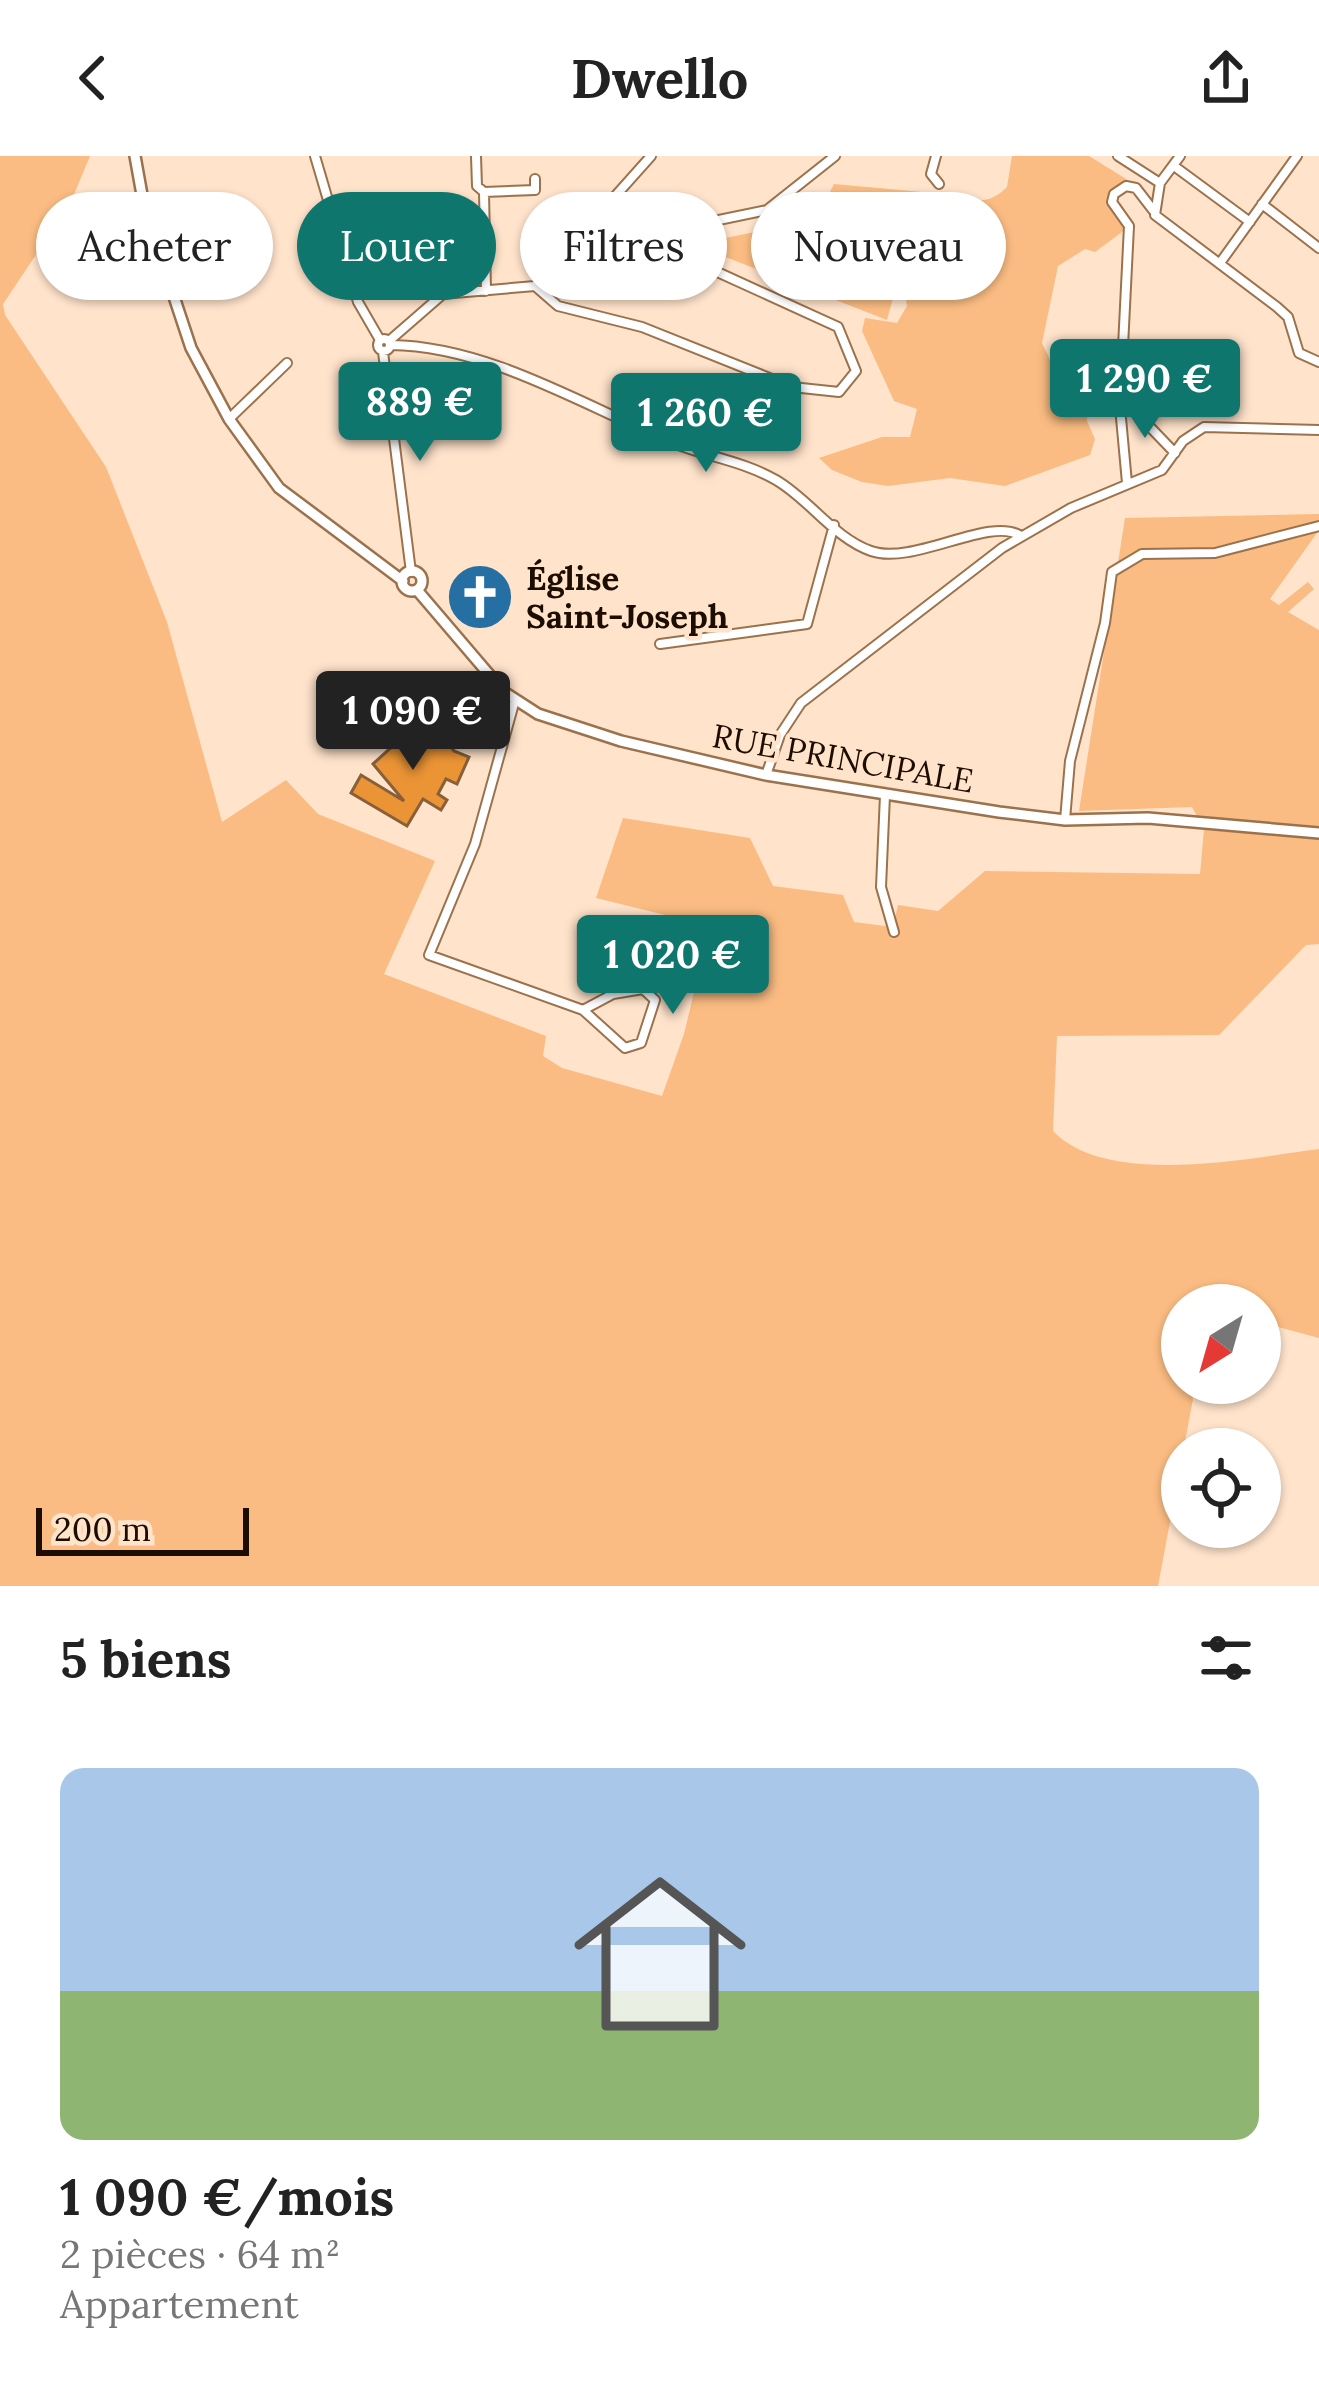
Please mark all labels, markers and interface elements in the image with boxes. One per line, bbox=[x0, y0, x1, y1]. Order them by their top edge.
text: Dwello bbox=[571, 44, 748, 113]
icon: back bbox=[60, 45, 126, 111]
icon: share bbox=[1193, 45, 1259, 111]
chip: Acheter bbox=[36, 192, 273, 300]
chip: Louer bbox=[297, 192, 496, 300]
chip: Filtres bbox=[520, 192, 727, 300]
chip: Nouveau bbox=[751, 192, 1006, 300]
pin: 1 290 € bbox=[1034, 339, 1256, 441]
text: 1 290 € bbox=[1077, 353, 1213, 403]
pin: 889 € bbox=[336, 362, 504, 464]
pin: 1 260 € bbox=[595, 373, 817, 475]
text: 889 € bbox=[366, 376, 474, 426]
text: 1 260 € bbox=[638, 387, 774, 437]
place label: Église Saint-Joseph bbox=[526, 557, 728, 637]
church icon: Église Saint-Joseph bbox=[445, 562, 515, 632]
pin: 1 090 € bbox=[302, 671, 524, 773]
text: 1 090 € bbox=[343, 685, 483, 735]
street label: RUE PRINCIPALE bbox=[709, 714, 977, 802]
pin: 1 020 € bbox=[562, 915, 784, 1017]
text: 1 020 € bbox=[604, 929, 742, 979]
north arrow bbox=[1161, 1284, 1281, 1404]
map controls bbox=[1161, 1284, 1281, 1548]
button: locate bbox=[1161, 1428, 1281, 1548]
scale bar bbox=[36, 1502, 249, 1555]
text: 200 m bbox=[54, 1508, 151, 1550]
icon: filters bbox=[1193, 1625, 1259, 1691]
text: 5 biens bbox=[60, 1626, 232, 1691]
icon: home bbox=[552, 1846, 768, 2062]
text: 1 090 €/mois bbox=[60, 2164, 394, 2229]
text: 2 pièces · 64 m² bbox=[60, 2229, 340, 2279]
text: Appartement bbox=[60, 2279, 299, 2329]

